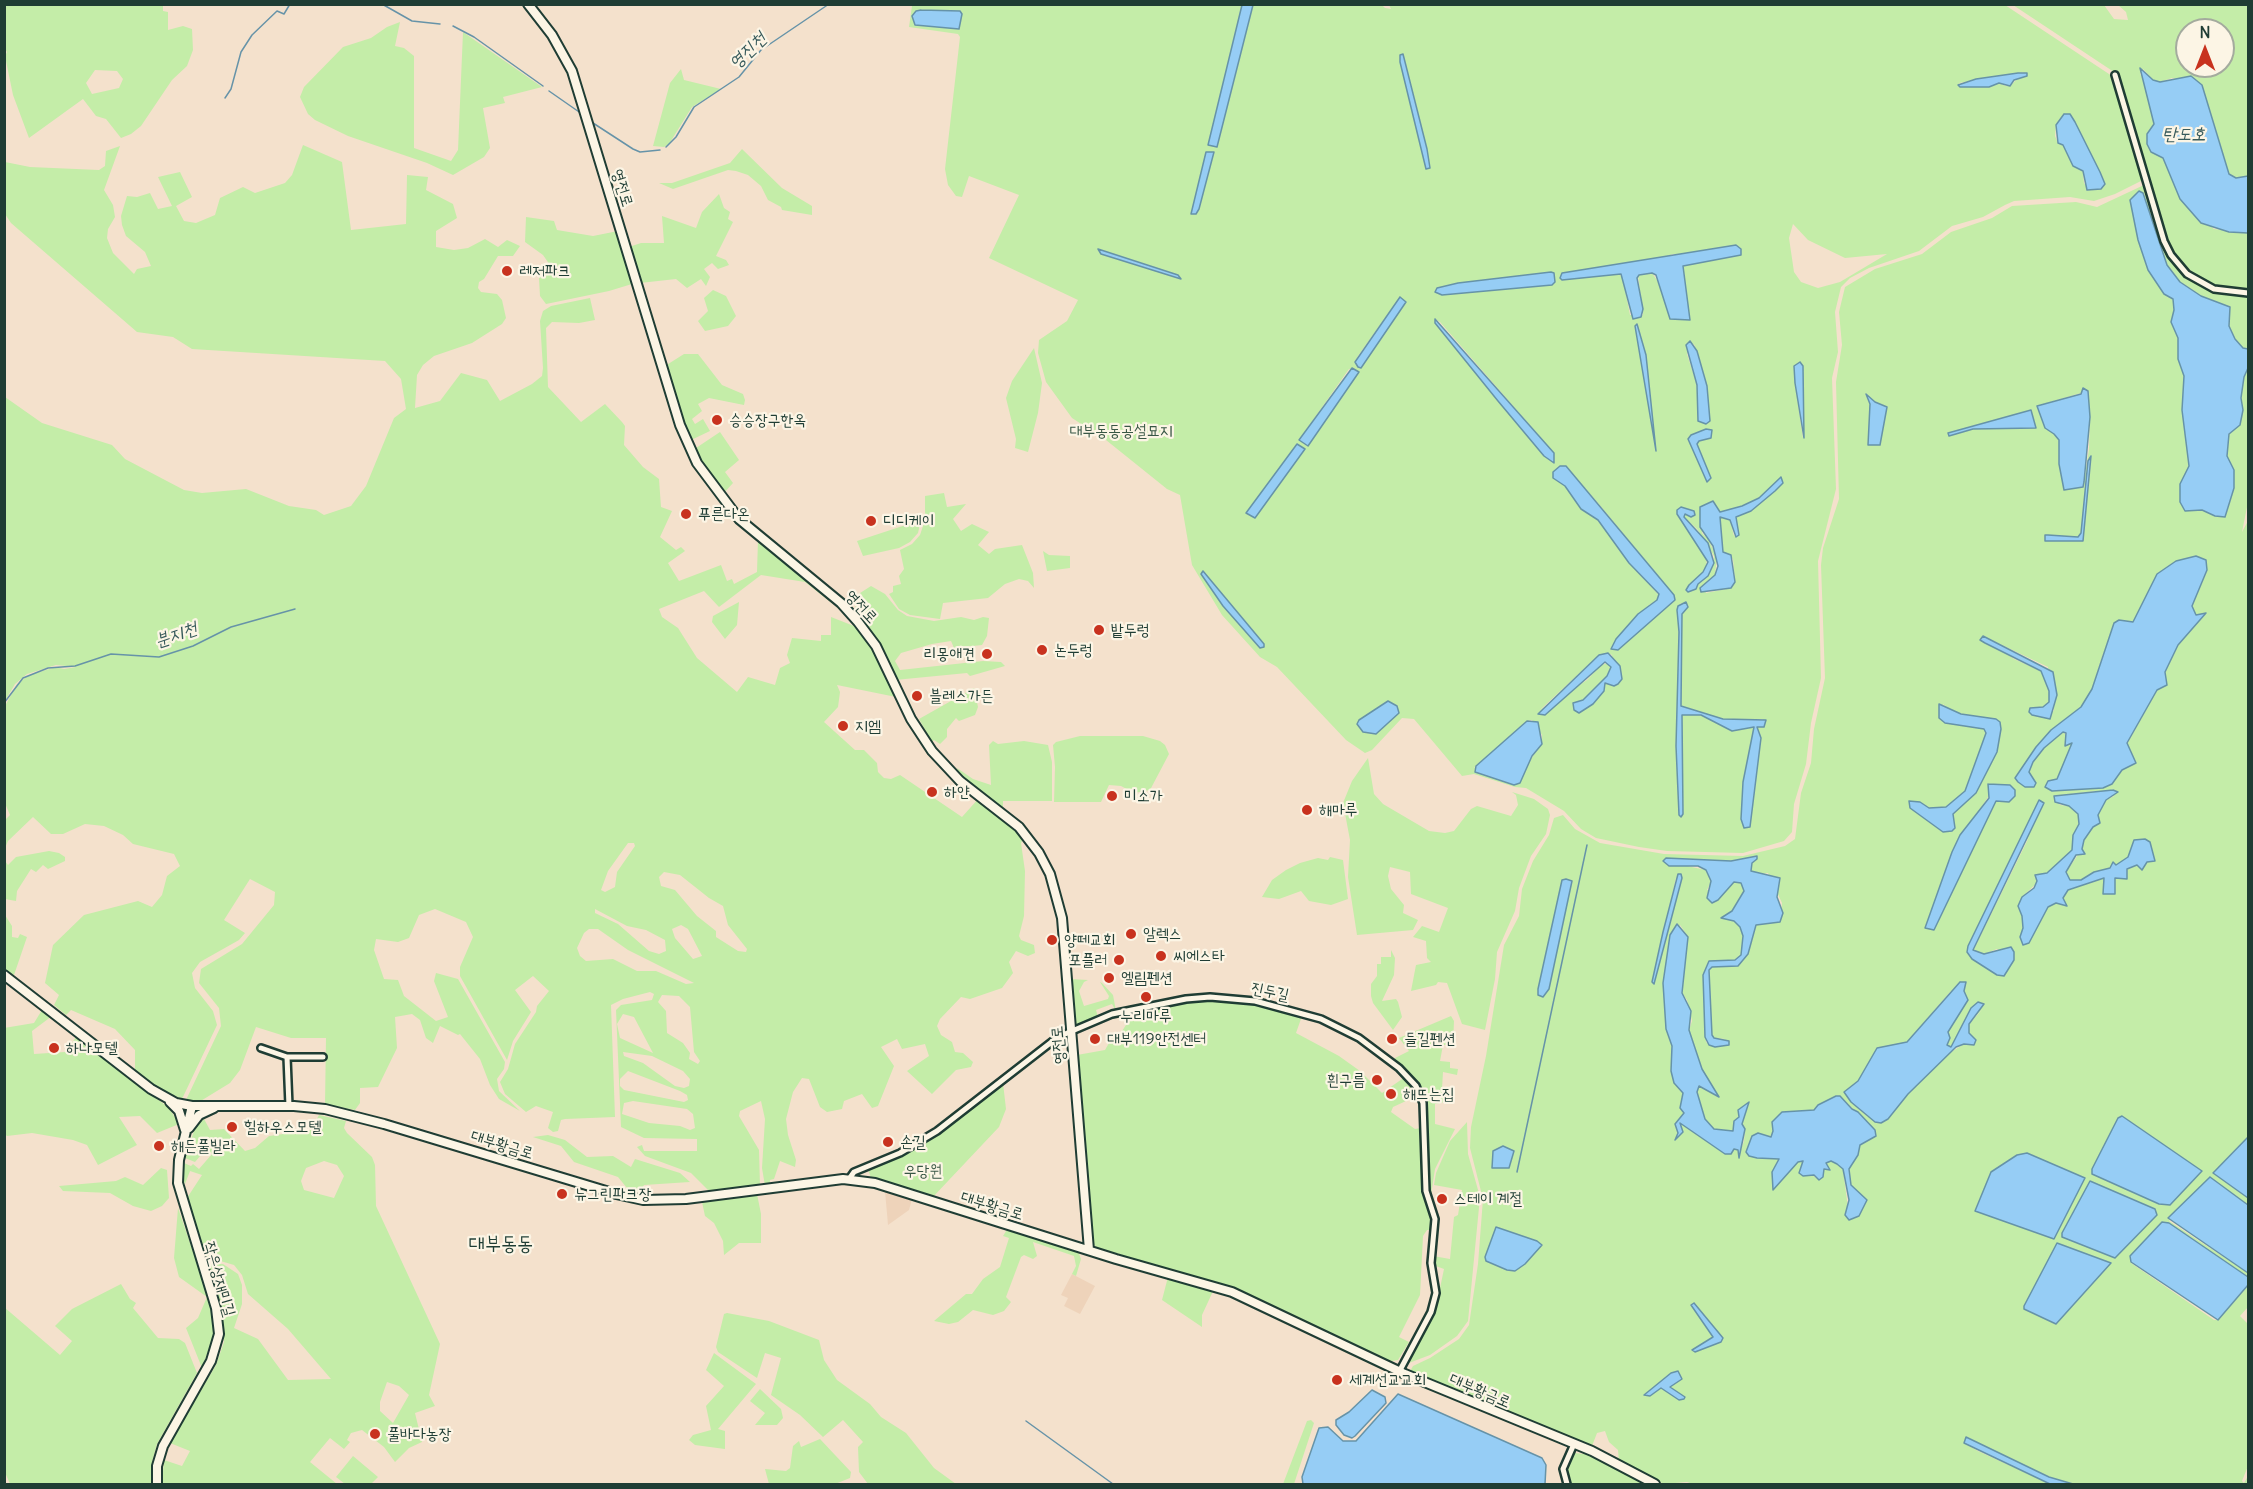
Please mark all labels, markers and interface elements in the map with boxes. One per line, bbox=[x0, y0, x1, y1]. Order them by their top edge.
north arrow bbox=[2175, 18, 2235, 78]
text: N bbox=[2199, 22, 2211, 42]
water label: 영진천 bbox=[725, 28, 771, 74]
water label: 탄도호 bbox=[2162, 124, 2206, 146]
street label: 영전로 bbox=[607, 167, 637, 209]
place label: 레저파크 bbox=[519, 261, 570, 281]
marker: 레저파크 bbox=[500, 264, 514, 278]
place label: 승승장구한옥 bbox=[729, 410, 806, 430]
marker: 승승장구한옥 bbox=[710, 413, 724, 427]
park label: 대부동동공설묘지 bbox=[1070, 421, 1172, 441]
place label: 푸른다온 bbox=[698, 504, 750, 524]
marker: 푸른다온 bbox=[679, 507, 693, 521]
place label: 디디케이 bbox=[883, 511, 934, 531]
marker: 디디케이 bbox=[864, 514, 878, 528]
street label: 영전로 bbox=[841, 586, 881, 628]
water label: 분지천 bbox=[152, 618, 200, 652]
place label: 밭두렁 bbox=[1111, 620, 1150, 640]
marker: 밭두렁 bbox=[1092, 623, 1106, 637]
place label: 논두렁 bbox=[1054, 640, 1093, 660]
marker: 논두렁 bbox=[1035, 643, 1049, 657]
place label: 리몽애견 bbox=[924, 644, 975, 664]
marker: 리몽애견 bbox=[980, 647, 994, 661]
place label: 블레스가든 bbox=[929, 686, 993, 706]
marker: 블레스가든 bbox=[910, 689, 924, 703]
place label: 지엠 bbox=[855, 716, 881, 736]
marker: 지엠 bbox=[836, 719, 850, 733]
place label: 하얀 bbox=[944, 782, 970, 802]
marker: 하얀 bbox=[925, 785, 939, 799]
place label: 미소가 bbox=[1124, 786, 1163, 806]
marker: 미소가 bbox=[1105, 789, 1119, 803]
place label: 해마루 bbox=[1319, 800, 1358, 820]
marker: 해마루 bbox=[1300, 803, 1314, 817]
place label: 알렉스 bbox=[1143, 924, 1182, 944]
marker: 알렉스 bbox=[1124, 927, 1138, 941]
place label: 양떼교회 bbox=[1064, 930, 1116, 950]
marker: 양떼교회 bbox=[1045, 933, 1059, 947]
place label: 씨에스타 bbox=[1173, 946, 1224, 966]
marker: 씨에스타 bbox=[1154, 949, 1168, 963]
place label: 포플러 bbox=[1068, 950, 1107, 970]
marker: 포플러 bbox=[1112, 953, 1126, 967]
place label: 엘림펜션 bbox=[1121, 968, 1172, 988]
marker: 엘림펜션 bbox=[1102, 971, 1116, 985]
street label: 진두길 bbox=[1249, 979, 1291, 1005]
marker: 누리마루 bbox=[1139, 990, 1153, 1004]
place label: 누리마루 bbox=[1120, 1006, 1172, 1026]
street label: 영전로 bbox=[1048, 1025, 1070, 1065]
place label: 대부119안전센터 bbox=[1107, 1029, 1206, 1049]
place label: 들길펜션 bbox=[1404, 1029, 1456, 1049]
marker: 대부119안전센터 bbox=[1088, 1032, 1102, 1046]
marker: 들길펜션 bbox=[1385, 1032, 1399, 1046]
place label: 하나모텔 bbox=[66, 1038, 118, 1058]
marker: 하나모텔 bbox=[47, 1041, 61, 1055]
place label: 흰구름 bbox=[1326, 1070, 1365, 1090]
marker: 흰구름 bbox=[1370, 1073, 1384, 1087]
place label: 해뜨는집 bbox=[1403, 1084, 1454, 1104]
marker: 해뜨는집 bbox=[1384, 1087, 1398, 1101]
place label: 힐하우스모텔 bbox=[244, 1117, 321, 1137]
marker: 힐하우스모텔 bbox=[225, 1120, 239, 1134]
street label: 대부황금로 bbox=[468, 1126, 536, 1164]
place label: 손길 bbox=[900, 1132, 926, 1152]
marker: 손길 bbox=[881, 1135, 895, 1149]
place label: 해든풀빌라 bbox=[171, 1136, 235, 1156]
marker: 해든풀빌라 bbox=[152, 1139, 166, 1153]
park label: 우당원 bbox=[904, 1161, 942, 1181]
place label: 뉴그린파크장 bbox=[574, 1184, 651, 1204]
marker: 뉴그린파크장 bbox=[555, 1187, 569, 1201]
street label: 대부황금로 bbox=[958, 1187, 1026, 1225]
place label: 스테이 계절 bbox=[1454, 1189, 1522, 1209]
marker: 스테이 계절 bbox=[1435, 1192, 1449, 1206]
district label: 대부동동 bbox=[469, 1232, 533, 1256]
street label: 작은상재미길 bbox=[199, 1239, 239, 1319]
place label: 세계선교교회 bbox=[1349, 1370, 1426, 1390]
street label: 대부황금로 bbox=[1447, 1370, 1513, 1412]
marker: 세계선교교회 bbox=[1330, 1373, 1344, 1387]
place label: 풀바다농장 bbox=[387, 1424, 451, 1444]
marker: 풀바다농장 bbox=[368, 1427, 382, 1441]

